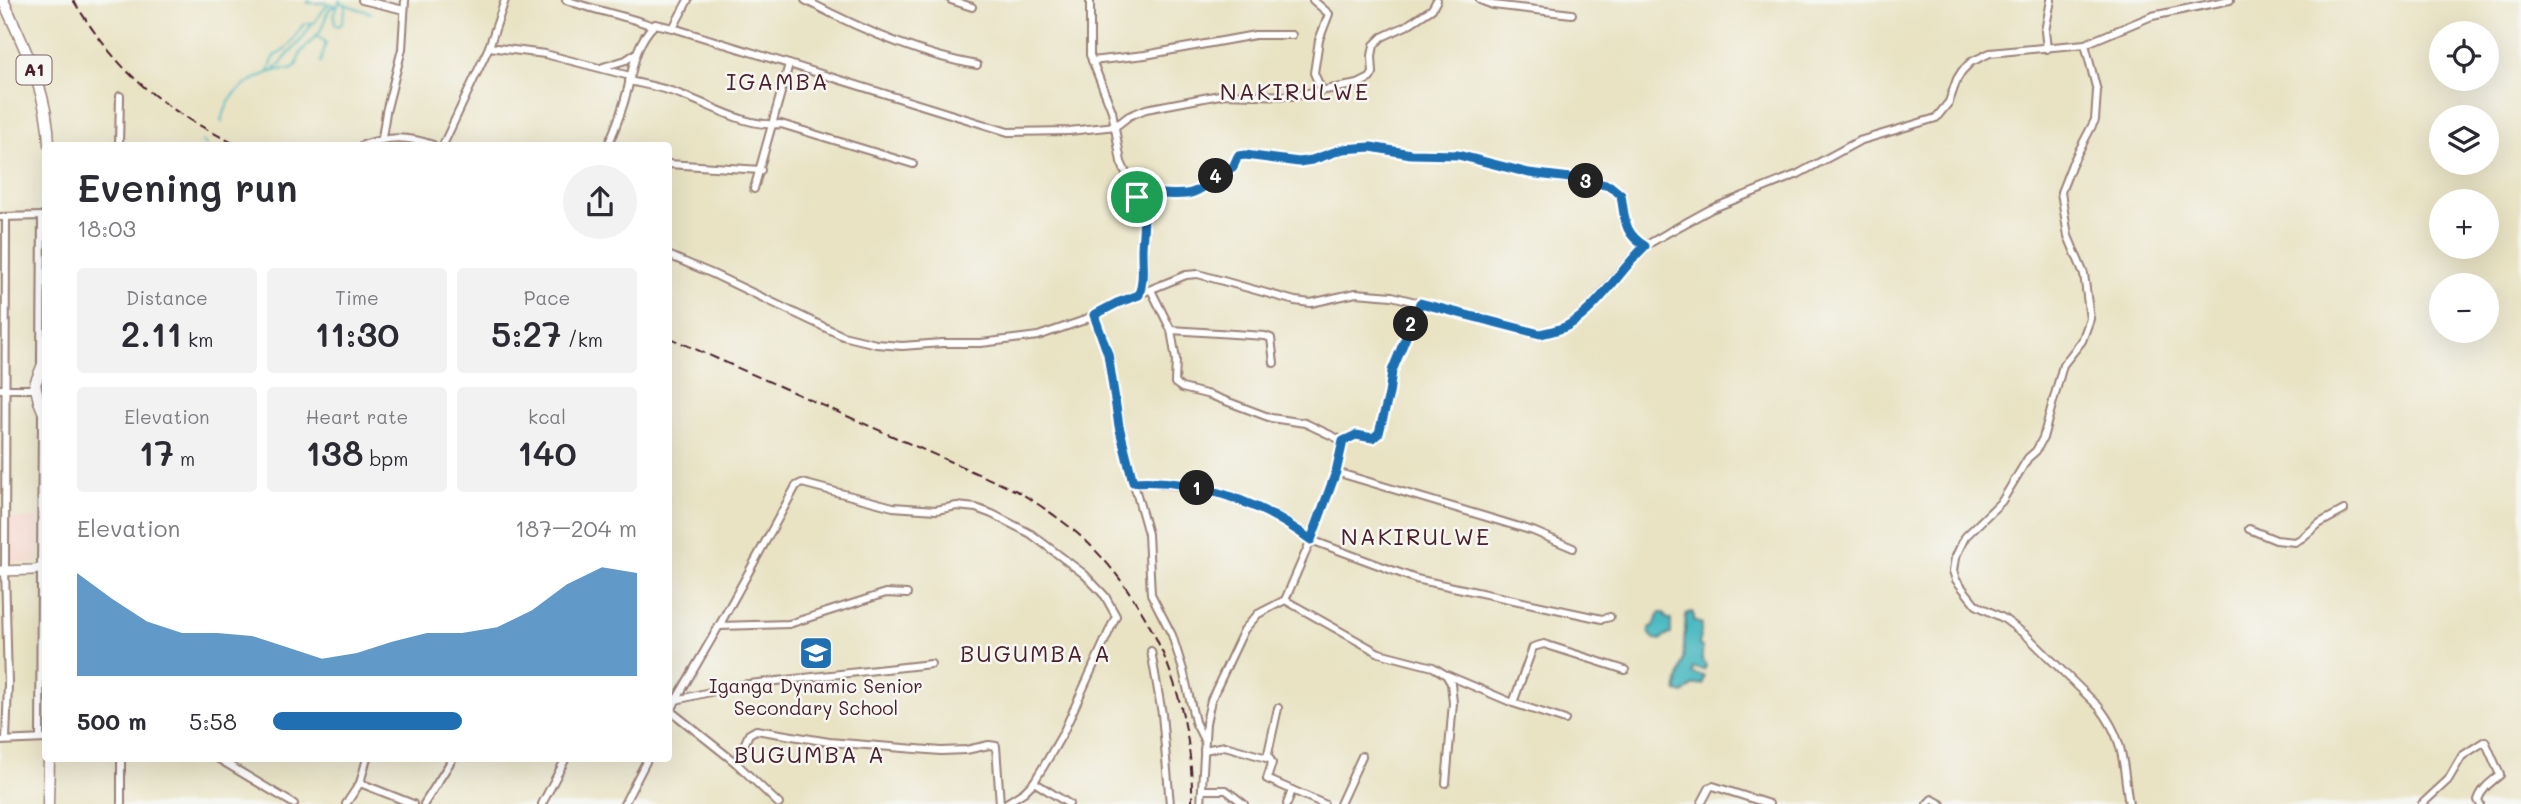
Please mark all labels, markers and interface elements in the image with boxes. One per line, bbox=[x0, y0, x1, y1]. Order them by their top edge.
map controls bbox=[2429, 21, 2499, 343]
button: locate bbox=[2429, 21, 2499, 91]
road number: A1 bbox=[16, 56, 52, 84]
district label: IGAMBA bbox=[726, 66, 830, 96]
district label: NAKIRULWE bbox=[1220, 76, 1370, 106]
button: layers bbox=[2429, 105, 2499, 175]
pin: 4 bbox=[1198, 158, 1234, 194]
text: Evening run bbox=[77, 162, 298, 212]
text: 4 bbox=[1209, 163, 1222, 188]
pin: 3 bbox=[1568, 164, 1604, 198]
button: share bbox=[563, 165, 637, 239]
pin bbox=[1107, 167, 1167, 227]
text: 3 bbox=[1580, 168, 1591, 193]
icon: arrive bbox=[1118, 178, 1156, 216]
button: + bbox=[2429, 189, 2499, 259]
text: 18:03 bbox=[77, 213, 136, 243]
button: − bbox=[2429, 273, 2499, 343]
text: Distance bbox=[126, 285, 208, 310]
text: Time bbox=[335, 285, 379, 310]
text: Pace bbox=[524, 285, 570, 310]
pin: 2 bbox=[1394, 306, 1428, 342]
text: 2.11 bbox=[121, 310, 182, 356]
text: 11:30 bbox=[314, 310, 400, 356]
text: 5:27 bbox=[491, 310, 562, 356]
text: 2 bbox=[1405, 311, 1416, 336]
text: km bbox=[182, 327, 213, 352]
text: /km bbox=[562, 327, 603, 352]
text: Elevation bbox=[124, 404, 210, 429]
text: Heart rate bbox=[306, 404, 408, 429]
text: kcal bbox=[528, 404, 566, 429]
text: 17 bbox=[139, 429, 174, 475]
text: 138 bbox=[306, 429, 363, 475]
text: 140 bbox=[517, 429, 577, 475]
text: m bbox=[174, 446, 195, 471]
text: bpm bbox=[363, 446, 408, 471]
pin: 1 bbox=[1180, 470, 1214, 505]
text: 1 bbox=[1192, 475, 1201, 500]
text: Elevation bbox=[77, 513, 180, 543]
text: 187–204 m bbox=[515, 513, 637, 543]
district label: NAKIRULWE bbox=[1341, 521, 1491, 551]
school or university icon: Iganga Dynamic Senior Secondary School bbox=[797, 634, 835, 672]
district label: BUGUMBA A bbox=[960, 638, 1112, 668]
place label: Iganga Dynamic Senior Secondary School bbox=[709, 673, 923, 720]
text: 500 m bbox=[77, 706, 147, 736]
text: 5:58 bbox=[189, 706, 237, 736]
district label: BUGUMBA A bbox=[734, 739, 886, 769]

